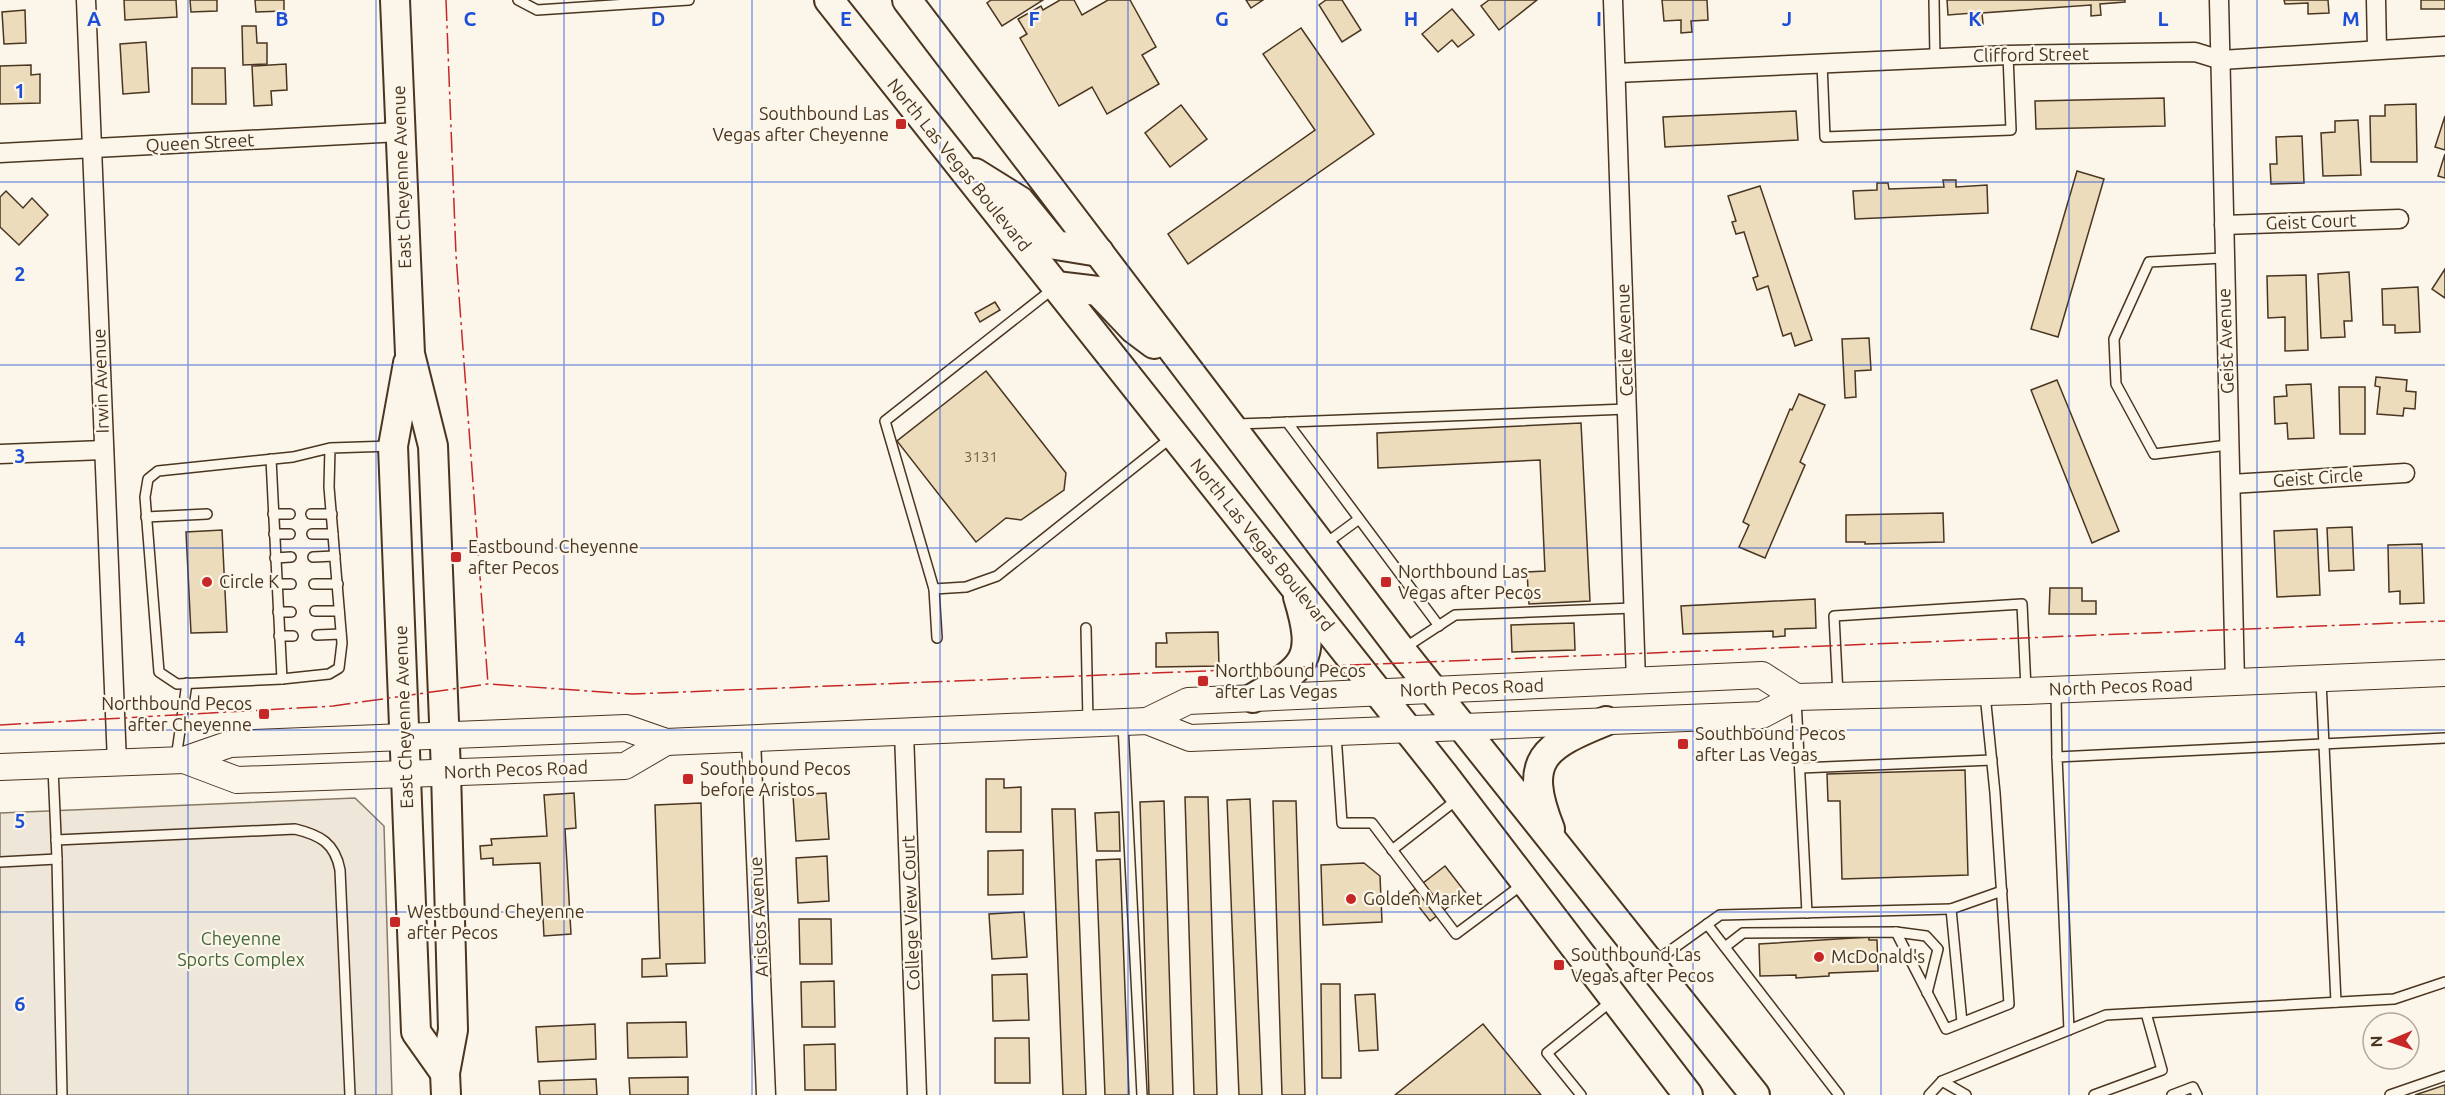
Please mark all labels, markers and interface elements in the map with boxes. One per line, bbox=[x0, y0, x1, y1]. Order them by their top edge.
text: A bbox=[87, 7, 101, 30]
text: B bbox=[275, 7, 289, 30]
text: C bbox=[464, 7, 477, 30]
text: D bbox=[651, 7, 665, 30]
text: E bbox=[840, 7, 852, 30]
text: F bbox=[1028, 7, 1040, 30]
text: G bbox=[1215, 7, 1229, 30]
text: H bbox=[1404, 7, 1418, 30]
text: I bbox=[1596, 7, 1602, 30]
text: J bbox=[1782, 7, 1792, 30]
text: K bbox=[1968, 7, 1982, 30]
text: L bbox=[2158, 7, 2169, 30]
text: M bbox=[2342, 7, 2360, 30]
street label: Clifford Street bbox=[1973, 43, 2089, 65]
street label: North Las Vegas Boulevard bbox=[884, 74, 1036, 255]
text: 1 bbox=[14, 79, 26, 102]
street label: East Cheyenne Avenue bbox=[388, 85, 414, 269]
place label: Southbound Las Vegas after Cheyenne bbox=[712, 103, 889, 144]
marker: Southbound Las Vegas after Cheyenne bbox=[894, 117, 908, 131]
street label: Queen Street bbox=[145, 129, 255, 156]
street label: Geist Court bbox=[2265, 209, 2357, 233]
text: 2 bbox=[14, 262, 26, 285]
street label: Cecile Avenue bbox=[1612, 283, 1636, 397]
street label: Geist Avenue bbox=[2213, 288, 2237, 394]
street label: Irwin Avenue bbox=[88, 328, 112, 434]
text: 3 bbox=[14, 444, 26, 467]
house number: 3131 bbox=[964, 448, 998, 465]
street label: North Las Vegas Boulevard bbox=[1187, 454, 1339, 635]
street label: Geist Circle bbox=[2272, 464, 2364, 490]
place label: Eastbound Cheyenne after Pecos bbox=[468, 536, 639, 577]
marker: Eastbound Cheyenne after Pecos bbox=[449, 550, 463, 564]
place label: Northbound Las Vegas after Pecos bbox=[1398, 561, 1541, 602]
place label: Circle K bbox=[219, 571, 279, 591]
marker: Circle K bbox=[200, 575, 214, 589]
marker: Northbound Las Vegas after Pecos bbox=[1379, 575, 1393, 589]
street label: East Cheyenne Avenue bbox=[390, 625, 416, 809]
text: 4 bbox=[14, 627, 26, 650]
place label: Northbound Pecos after Las Vegas bbox=[1215, 660, 1366, 701]
street label: North Pecos Road bbox=[2049, 673, 2193, 699]
marker: Northbound Pecos after Las Vegas bbox=[1196, 674, 1210, 688]
street label: North Pecos Road bbox=[1400, 674, 1544, 700]
place label: Northbound Pecos after Cheyenne bbox=[101, 693, 252, 734]
marker: Northbound Pecos after Cheyenne bbox=[257, 707, 271, 721]
place label: Southbound Pecos after Las Vegas bbox=[1695, 723, 1846, 764]
marker: Southbound Pecos after Las Vegas bbox=[1676, 737, 1690, 751]
street label: North Pecos Road bbox=[444, 756, 588, 782]
place label: Southbound Pecos before Aristos bbox=[700, 758, 851, 799]
marker: Southbound Pecos before Aristos bbox=[681, 772, 695, 786]
text: 5 bbox=[14, 809, 26, 832]
street label: College View Court bbox=[897, 835, 923, 991]
street label: Aristos Avenue bbox=[745, 856, 771, 978]
place label: Golden Market bbox=[1363, 888, 1483, 908]
marker: Golden Market bbox=[1344, 892, 1358, 906]
place label: Westbound Cheyenne after Pecos bbox=[407, 901, 585, 942]
marker: Westbound Cheyenne after Pecos bbox=[388, 915, 402, 929]
park label: Cheyenne Sports Complex bbox=[177, 928, 305, 969]
place label: Southbound Las Vegas after Pecos bbox=[1571, 944, 1714, 985]
place label: McDonald's bbox=[1831, 946, 1925, 966]
marker: McDonald's bbox=[1812, 950, 1826, 964]
marker: Southbound Las Vegas after Pecos bbox=[1552, 958, 1566, 972]
text: 6 bbox=[14, 992, 26, 1015]
north arrow bbox=[2361, 1011, 2421, 1071]
text: N bbox=[2367, 1035, 2385, 1048]

